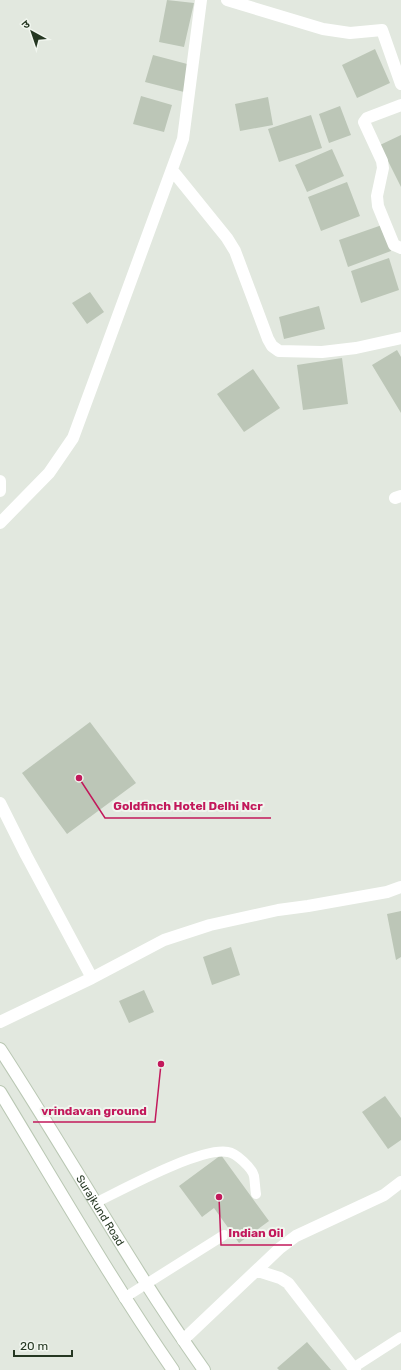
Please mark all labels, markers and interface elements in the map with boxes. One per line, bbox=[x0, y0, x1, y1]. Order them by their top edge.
north arrow bbox=[12, 12, 52, 52]
text: उ bbox=[19, 17, 33, 32]
callout: Goldfinch Hotel Delhi Ncr bbox=[105, 794, 271, 818]
text: Goldfinch Hotel Delhi Ncr bbox=[113, 799, 263, 813]
callout: vrindavan ground bbox=[33, 1098, 155, 1122]
text: vrindavan ground bbox=[41, 1104, 147, 1118]
street label: Surajkund Road bbox=[73, 1173, 127, 1248]
callout: Indian Oil bbox=[221, 1221, 292, 1245]
text: Indian Oil bbox=[228, 1226, 284, 1240]
scale bar bbox=[14, 1332, 72, 1358]
text: 20 m bbox=[20, 1339, 48, 1353]

